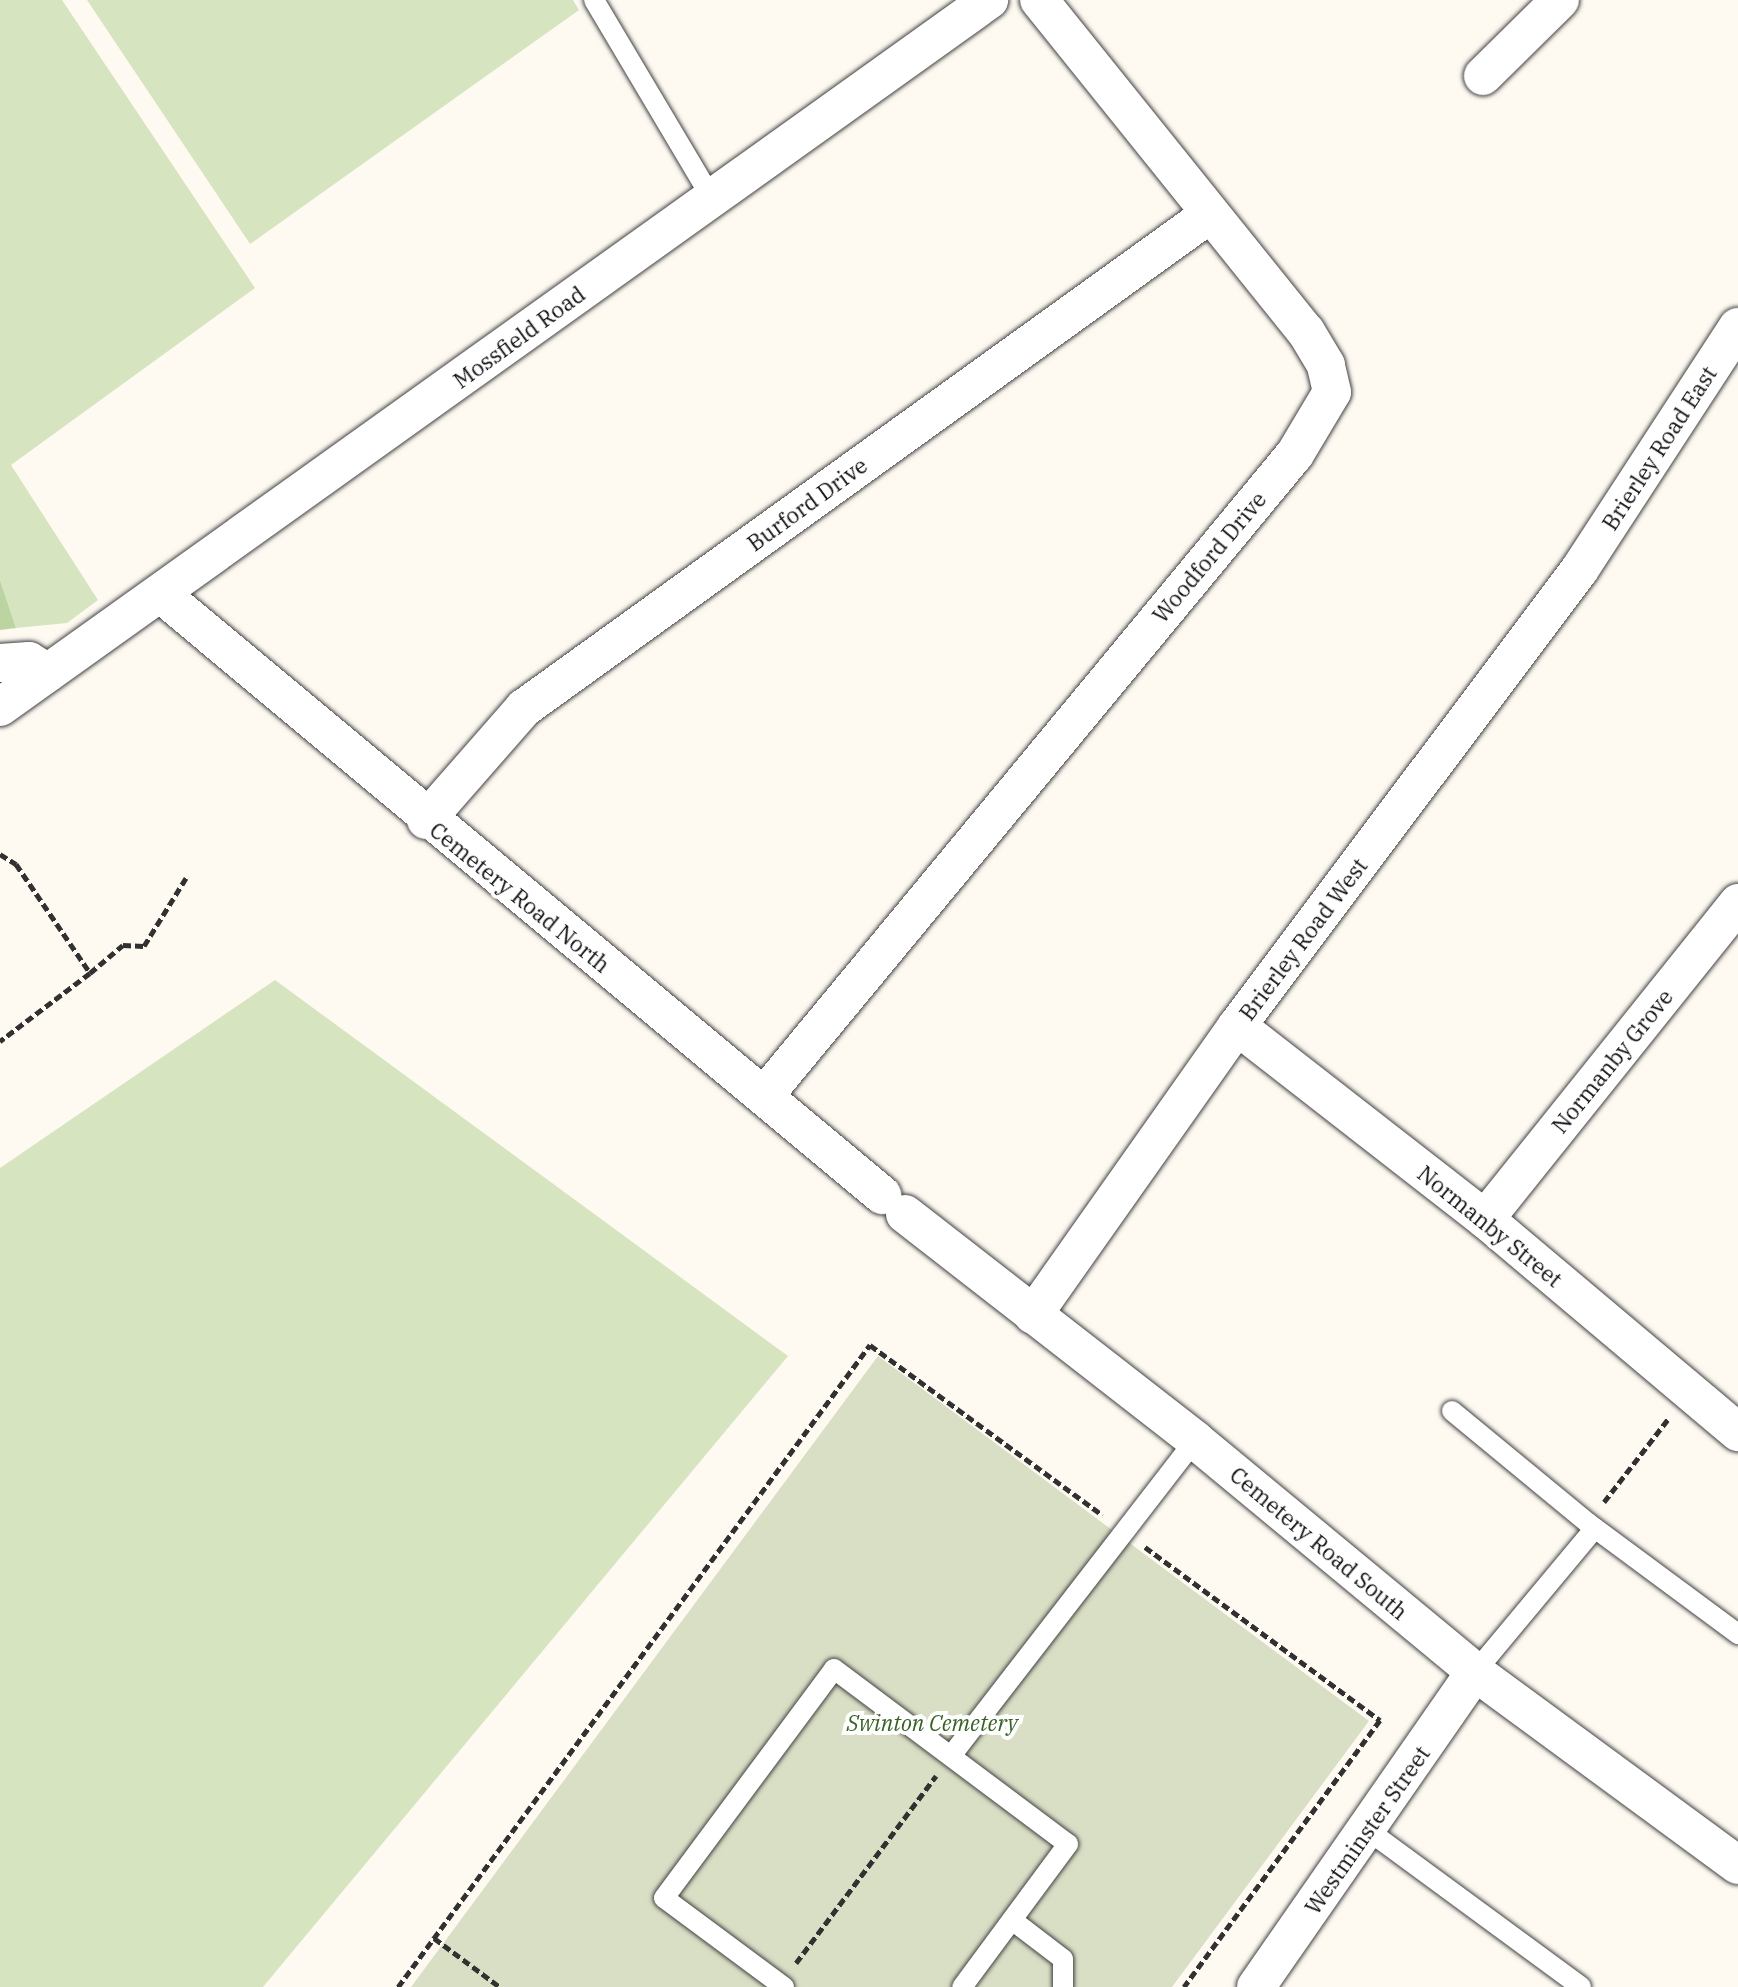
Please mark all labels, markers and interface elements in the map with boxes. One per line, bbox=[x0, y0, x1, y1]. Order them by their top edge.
street label: Mossfield Road bbox=[448, 280, 590, 394]
street label: Brierley Road East bbox=[1596, 361, 1722, 535]
street label: Burford Drive bbox=[742, 452, 872, 556]
street label: Woodford Drive bbox=[1147, 486, 1271, 628]
street label: Cemetery Road North bbox=[425, 816, 615, 978]
street label: Brierley Road West bbox=[1233, 853, 1373, 1025]
street label: Normanby Grove bbox=[1546, 984, 1678, 1138]
street label: Normanby Street bbox=[1413, 1160, 1567, 1292]
street label: Cemetery Road South bbox=[1225, 1461, 1413, 1625]
park label: Swinton Cemetery bbox=[847, 1710, 1017, 1736]
street label: Westminster Street bbox=[1299, 1741, 1435, 1919]

